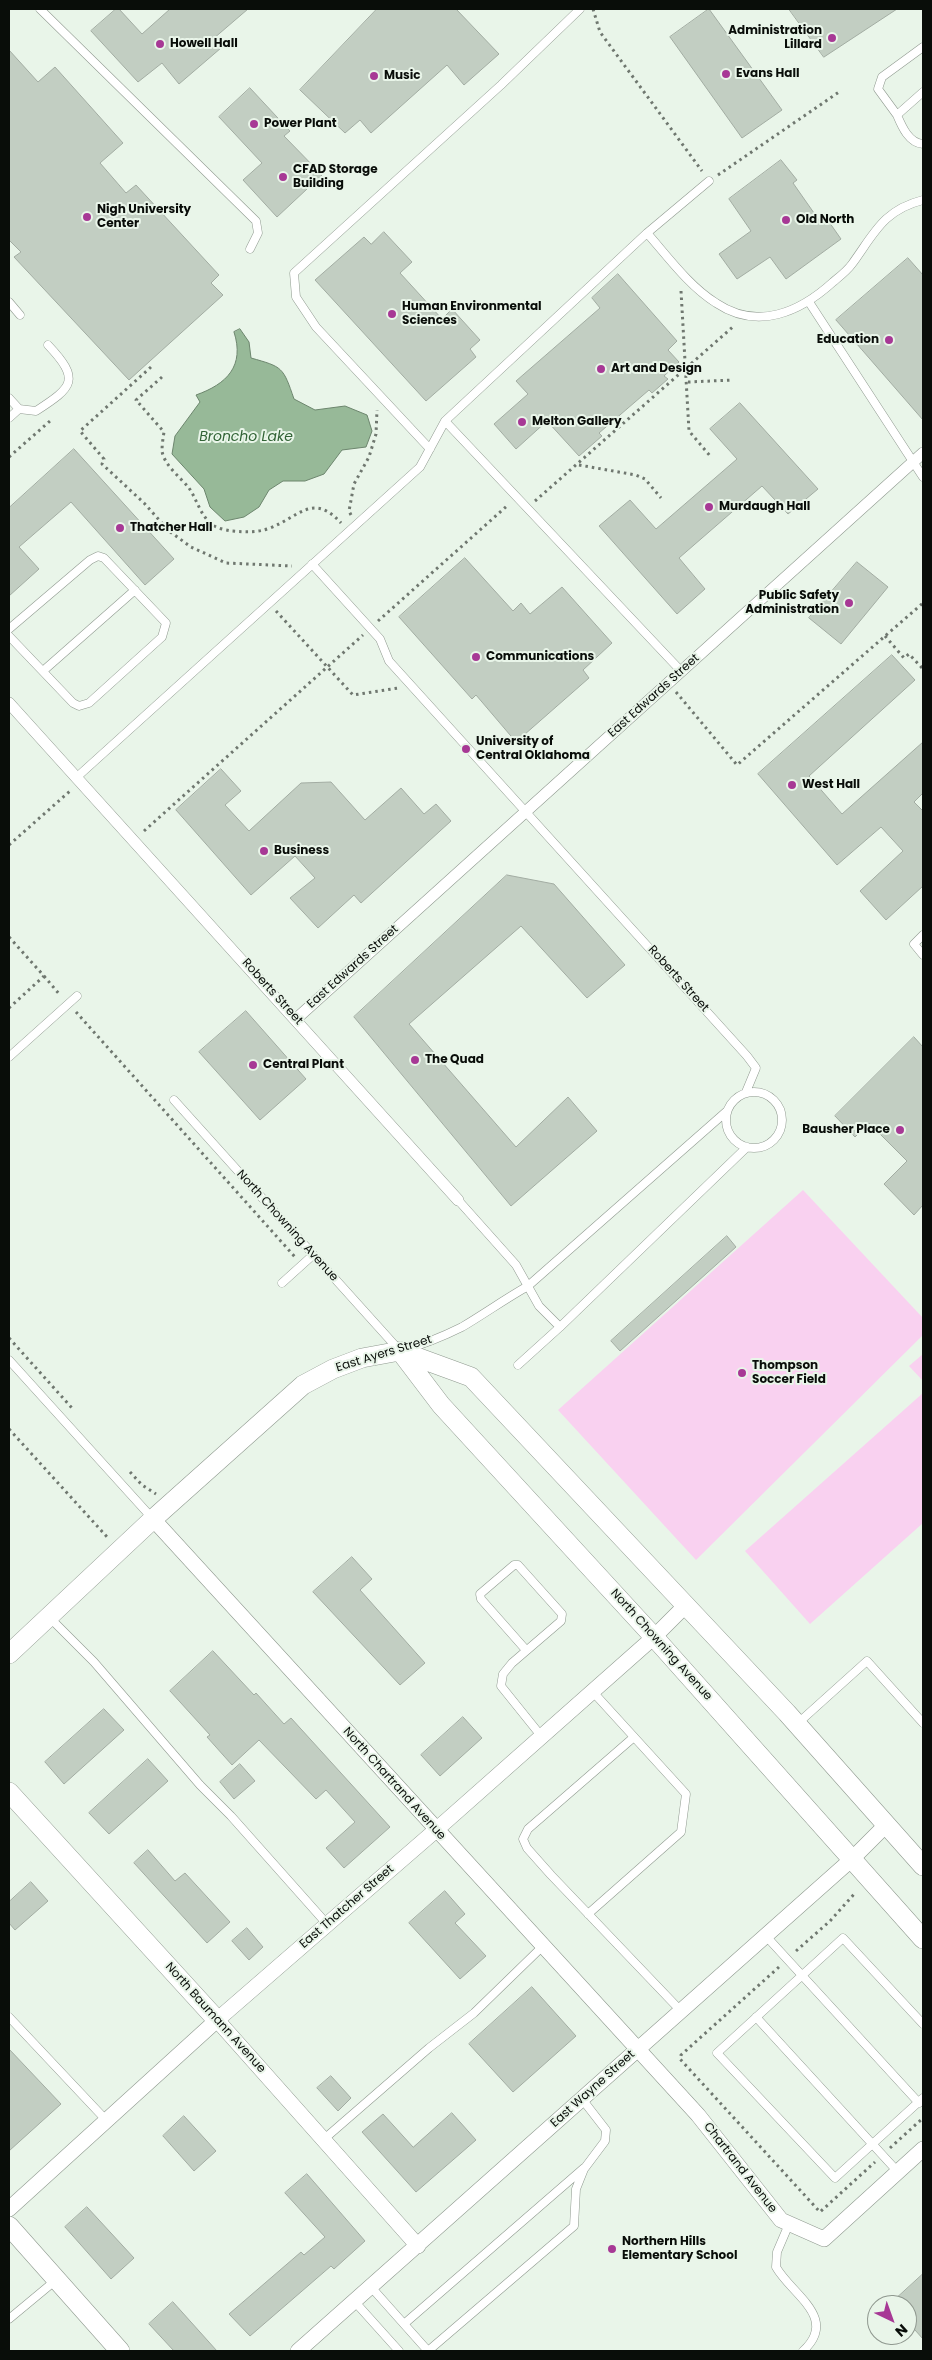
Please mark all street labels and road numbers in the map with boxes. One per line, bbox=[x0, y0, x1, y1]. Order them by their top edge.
street label: East Edwards Street bbox=[606, 651, 702, 741]
street label: East Edwards Street bbox=[305, 922, 401, 1012]
street label: Roberts Street bbox=[645, 943, 711, 1015]
street label: Roberts Street bbox=[239, 956, 305, 1028]
street label: North Chowning Avenue bbox=[233, 1167, 341, 1285]
street label: East Ayers Street bbox=[334, 1333, 434, 1375]
street label: North Chowning Avenue bbox=[607, 1586, 715, 1704]
street label: North Chartrand Avenue bbox=[340, 1725, 448, 1843]
street label: East Thatcher Street bbox=[297, 1862, 397, 1952]
street label: North Baumann Avenue bbox=[162, 1960, 268, 2076]
street label: East Wayne Street bbox=[548, 2047, 638, 2131]
street label: Chartrand Avenue bbox=[700, 2120, 780, 2216]

